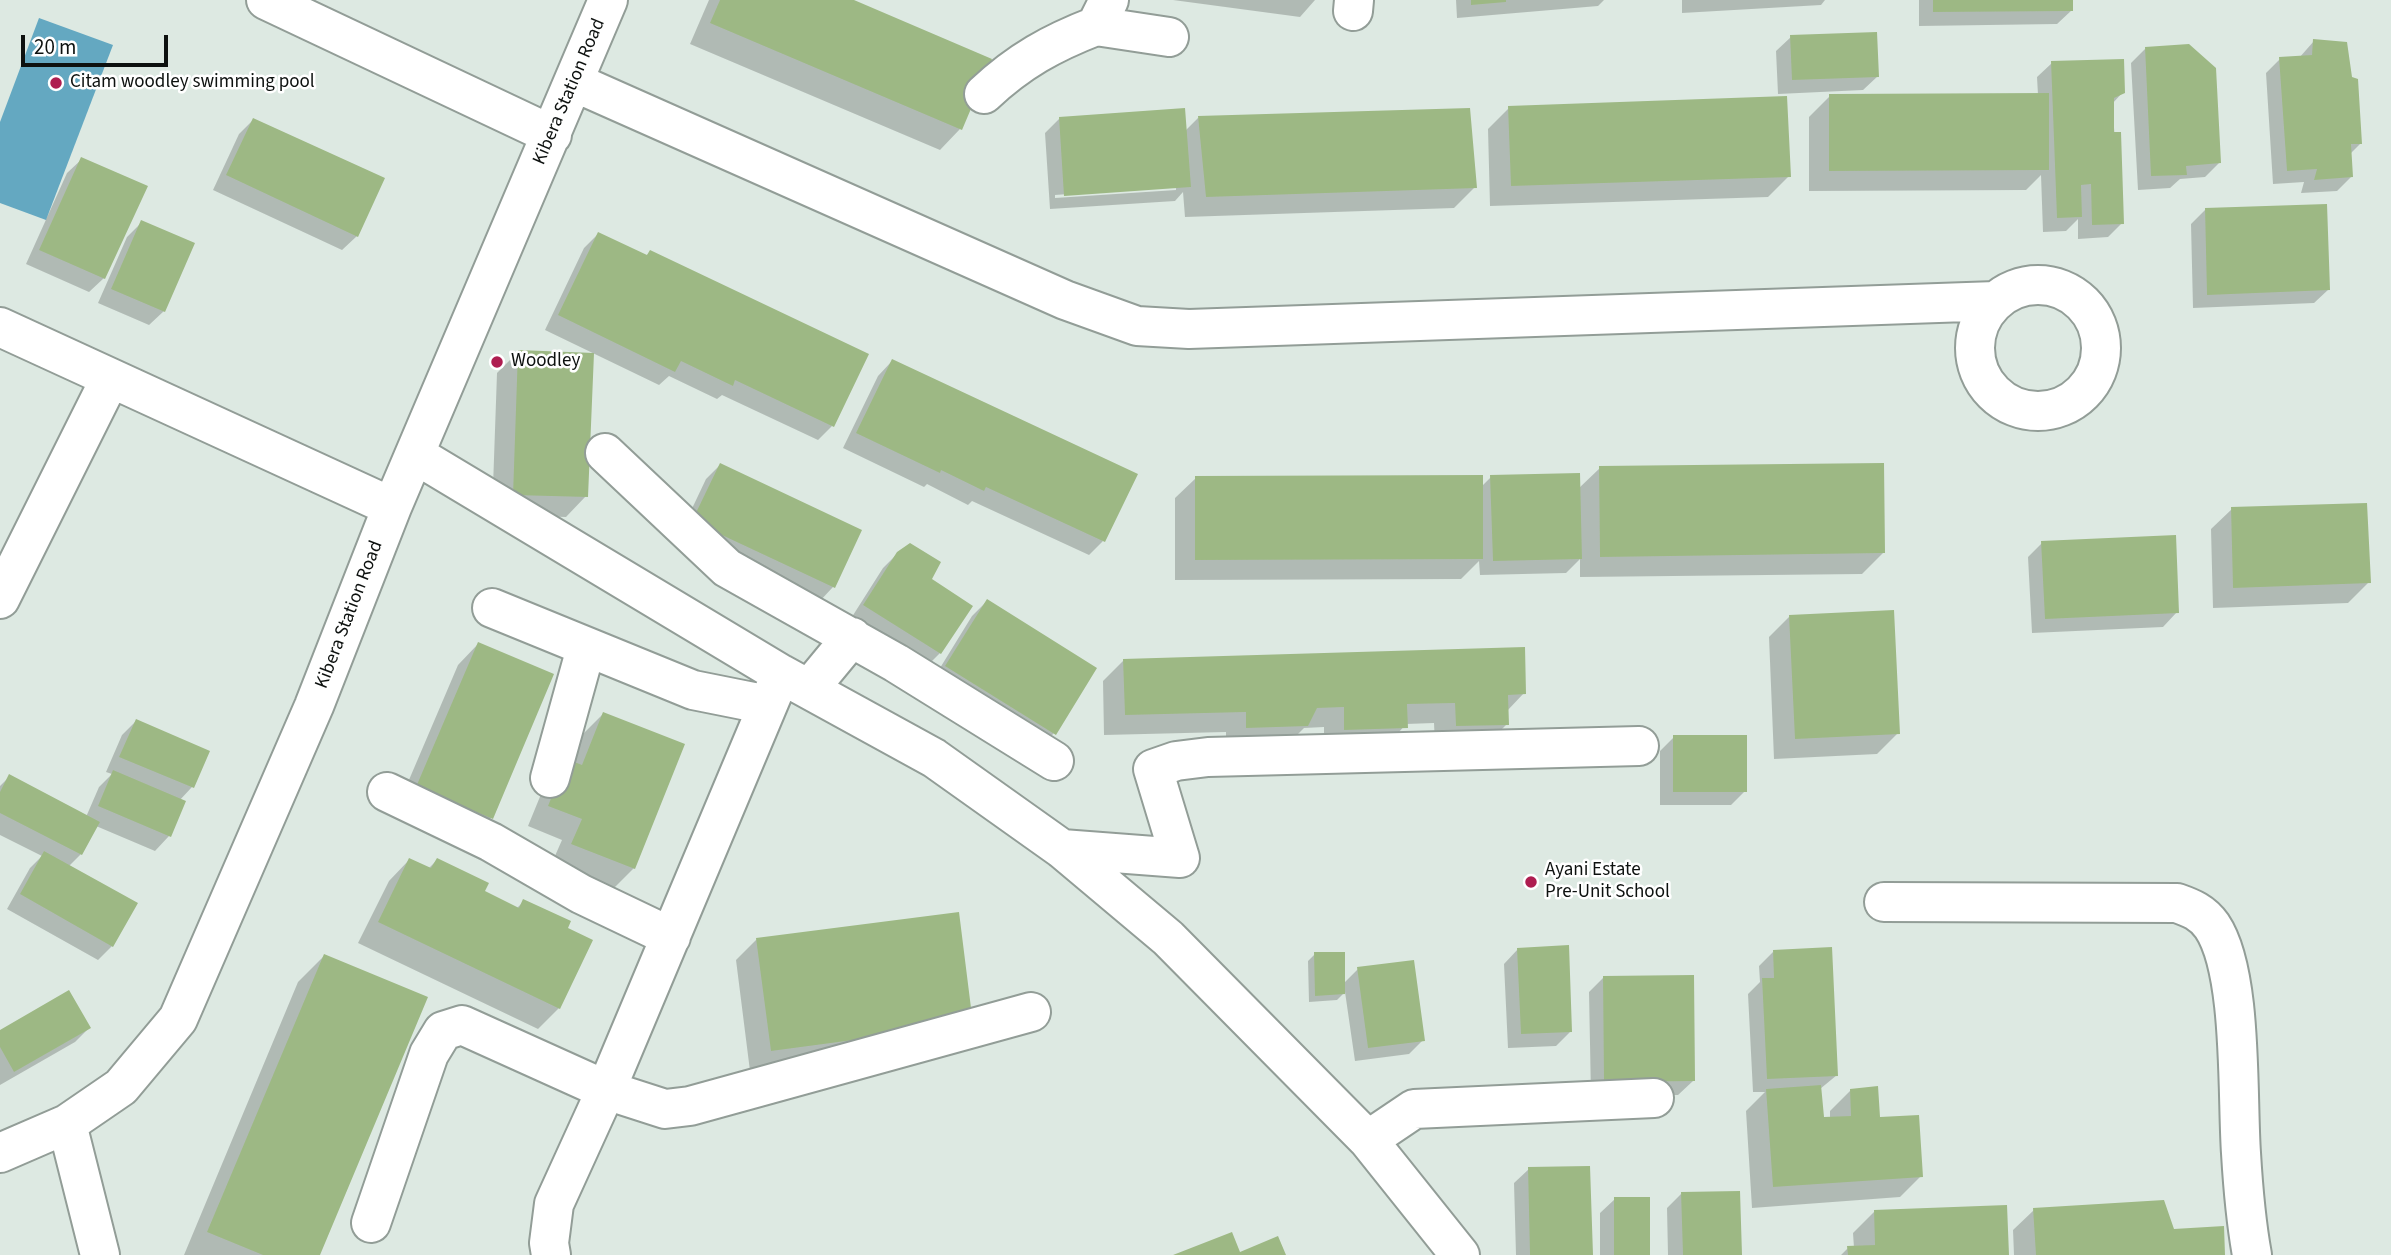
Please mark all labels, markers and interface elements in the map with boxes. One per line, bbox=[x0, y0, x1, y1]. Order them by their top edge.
street label: Kibera Station Road bbox=[529, 16, 611, 168]
scale bar bbox=[24, 21, 172, 65]
text: 20 m bbox=[34, 32, 76, 62]
place label: Citam woodley swimming pool bbox=[70, 72, 315, 94]
marker: Citam woodley swimming pool bbox=[48, 75, 64, 91]
place label: Woodley bbox=[511, 351, 580, 373]
marker: Woodley bbox=[489, 354, 505, 370]
street label: Kibera Station Road bbox=[311, 538, 389, 692]
place label: Ayani Estate Pre-Unit School bbox=[1545, 860, 1670, 904]
marker: Ayani Estate Pre-Unit School bbox=[1523, 874, 1539, 890]

